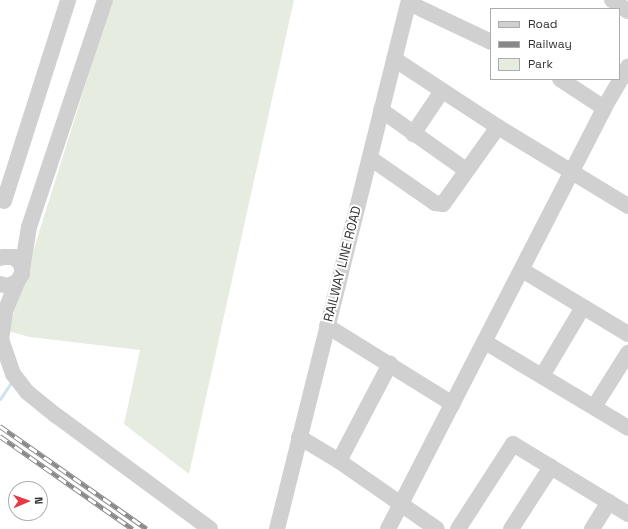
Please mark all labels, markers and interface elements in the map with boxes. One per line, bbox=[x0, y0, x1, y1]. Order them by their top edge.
legend bbox=[490, 8, 620, 80]
text: Road bbox=[528, 16, 557, 32]
text: Railway bbox=[528, 36, 572, 52]
text: Park bbox=[528, 56, 553, 72]
street label: RAILWAY LINE ROAD bbox=[321, 204, 365, 324]
north arrow bbox=[8, 481, 48, 521]
text: N bbox=[32, 497, 46, 505]

